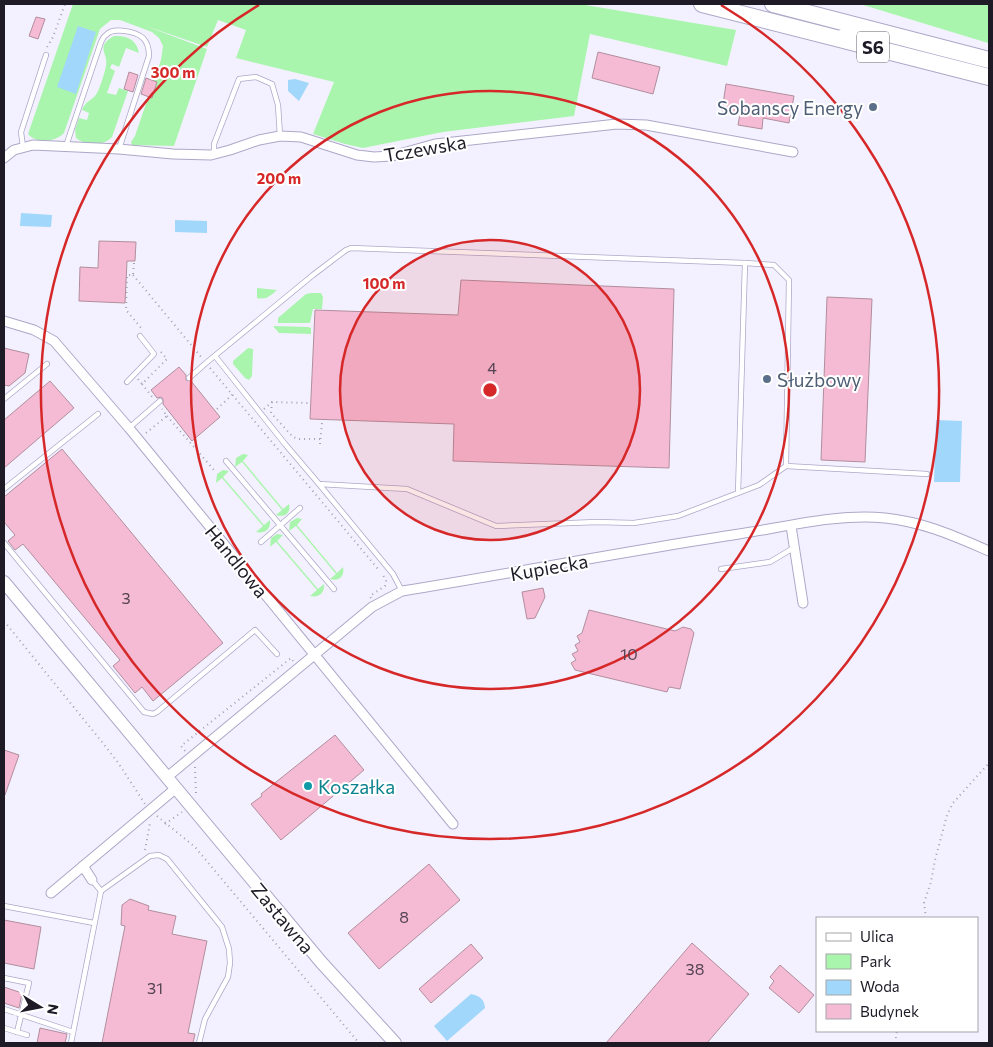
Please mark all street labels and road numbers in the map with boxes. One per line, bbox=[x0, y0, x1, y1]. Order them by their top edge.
road number: S6 bbox=[857, 32, 889, 62]
street label: Tczewska bbox=[382, 129, 468, 167]
street label: Handlowa bbox=[201, 520, 273, 602]
street label: Kupiecka bbox=[508, 549, 590, 585]
street label: Zastawna bbox=[247, 878, 319, 958]

